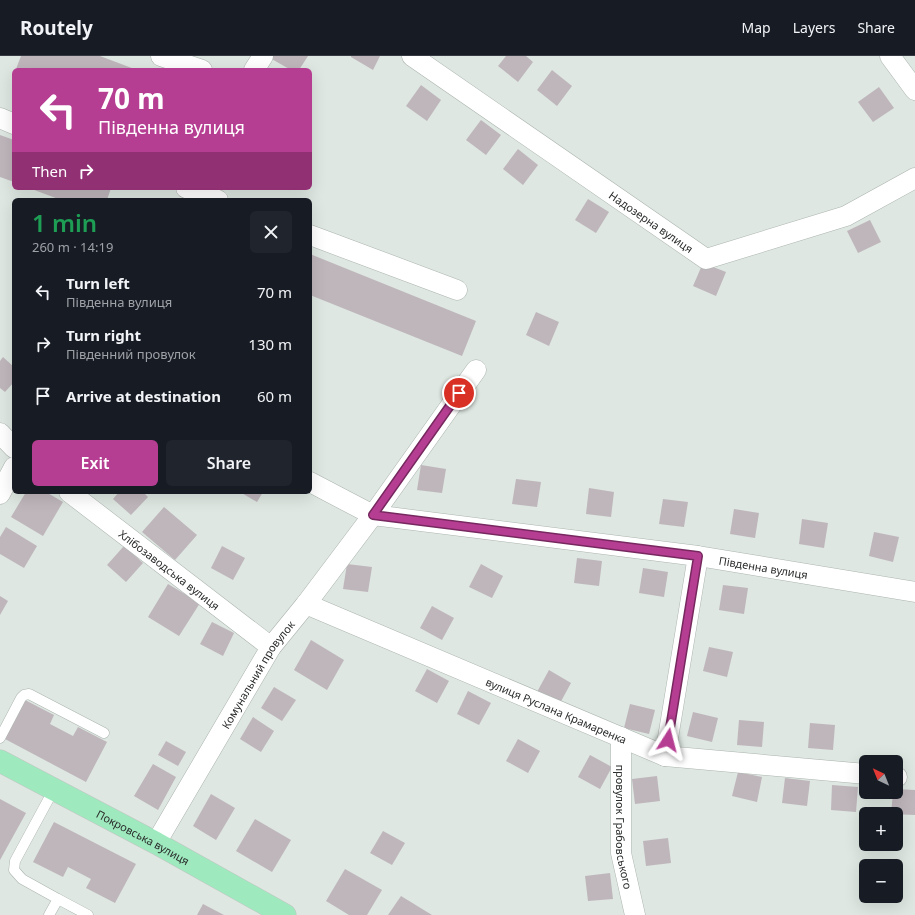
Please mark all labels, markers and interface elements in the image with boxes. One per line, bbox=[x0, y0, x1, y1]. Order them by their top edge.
text: Routely bbox=[20, 15, 93, 41]
text: Map bbox=[742, 18, 771, 37]
text: Layers bbox=[793, 18, 835, 37]
text: Share bbox=[857, 18, 895, 37]
text: 70 m bbox=[98, 79, 165, 117]
icon: left bbox=[32, 84, 84, 136]
text: Південна вулиця bbox=[98, 115, 245, 139]
icon: right bbox=[75, 160, 97, 182]
text: Then bbox=[32, 161, 67, 181]
street label: Надозерна вулиця bbox=[606, 187, 696, 256]
text: 1 min bbox=[32, 206, 97, 239]
button: close bbox=[250, 211, 292, 253]
text: 260 m · 14:19 bbox=[32, 238, 113, 256]
text: Turn left bbox=[66, 273, 130, 293]
icon: left bbox=[32, 281, 54, 303]
text: 70 m bbox=[257, 282, 292, 302]
text: Південна вулиця bbox=[66, 293, 172, 311]
text: Turn right bbox=[66, 325, 141, 345]
icon: right bbox=[32, 333, 54, 355]
text: 130 m bbox=[248, 334, 292, 354]
text: Південний провулок bbox=[66, 345, 196, 363]
pin bbox=[442, 376, 476, 410]
icon: arrive bbox=[448, 382, 470, 404]
icon: arrive bbox=[32, 385, 54, 407]
text: Arrive at destination bbox=[66, 386, 221, 406]
text: 60 m bbox=[257, 386, 292, 406]
button: Exit bbox=[32, 440, 158, 486]
button: Share bbox=[166, 440, 292, 486]
street label: Хлібозаводська вулиця bbox=[116, 526, 223, 613]
street label: Південна вулиця bbox=[718, 552, 809, 582]
street label: Комунальний провулок bbox=[217, 617, 298, 731]
street label: вулиця Руслана Крамаренка bbox=[484, 674, 629, 747]
position arrow bbox=[647, 719, 689, 761]
north arrow bbox=[859, 755, 903, 799]
map controls bbox=[859, 755, 903, 903]
street label: провулок Грабовського bbox=[614, 764, 636, 890]
street label: Покровська вулиця bbox=[94, 806, 192, 868]
button: + bbox=[859, 807, 903, 851]
button: − bbox=[859, 859, 903, 903]

